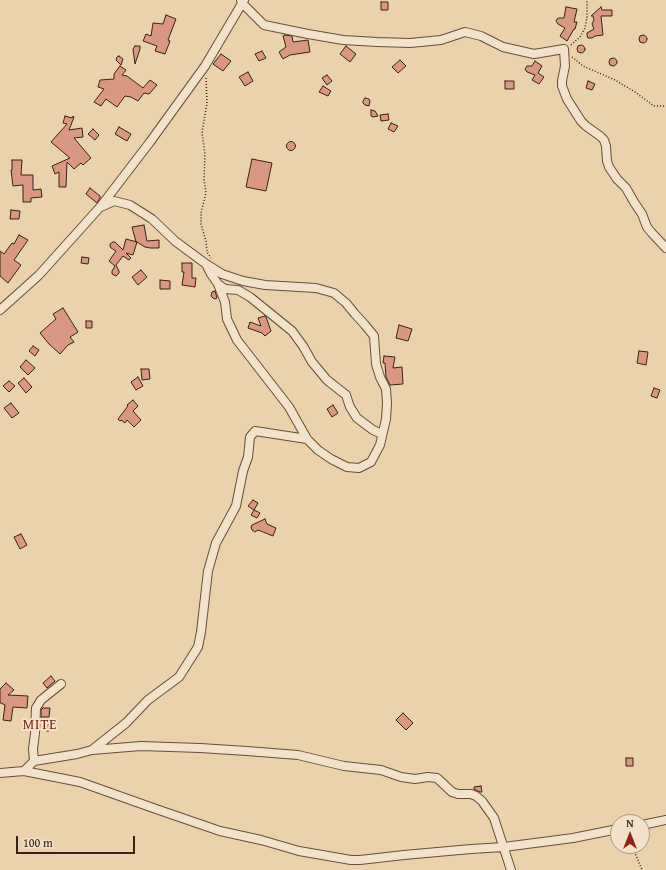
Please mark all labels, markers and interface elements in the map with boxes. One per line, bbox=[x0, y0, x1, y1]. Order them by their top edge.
district label: MITE bbox=[23, 717, 57, 733]
north arrow bbox=[610, 814, 650, 854]
text: N bbox=[626, 815, 634, 831]
scale bar bbox=[18, 828, 137, 854]
text: 100 m bbox=[23, 834, 53, 851]

